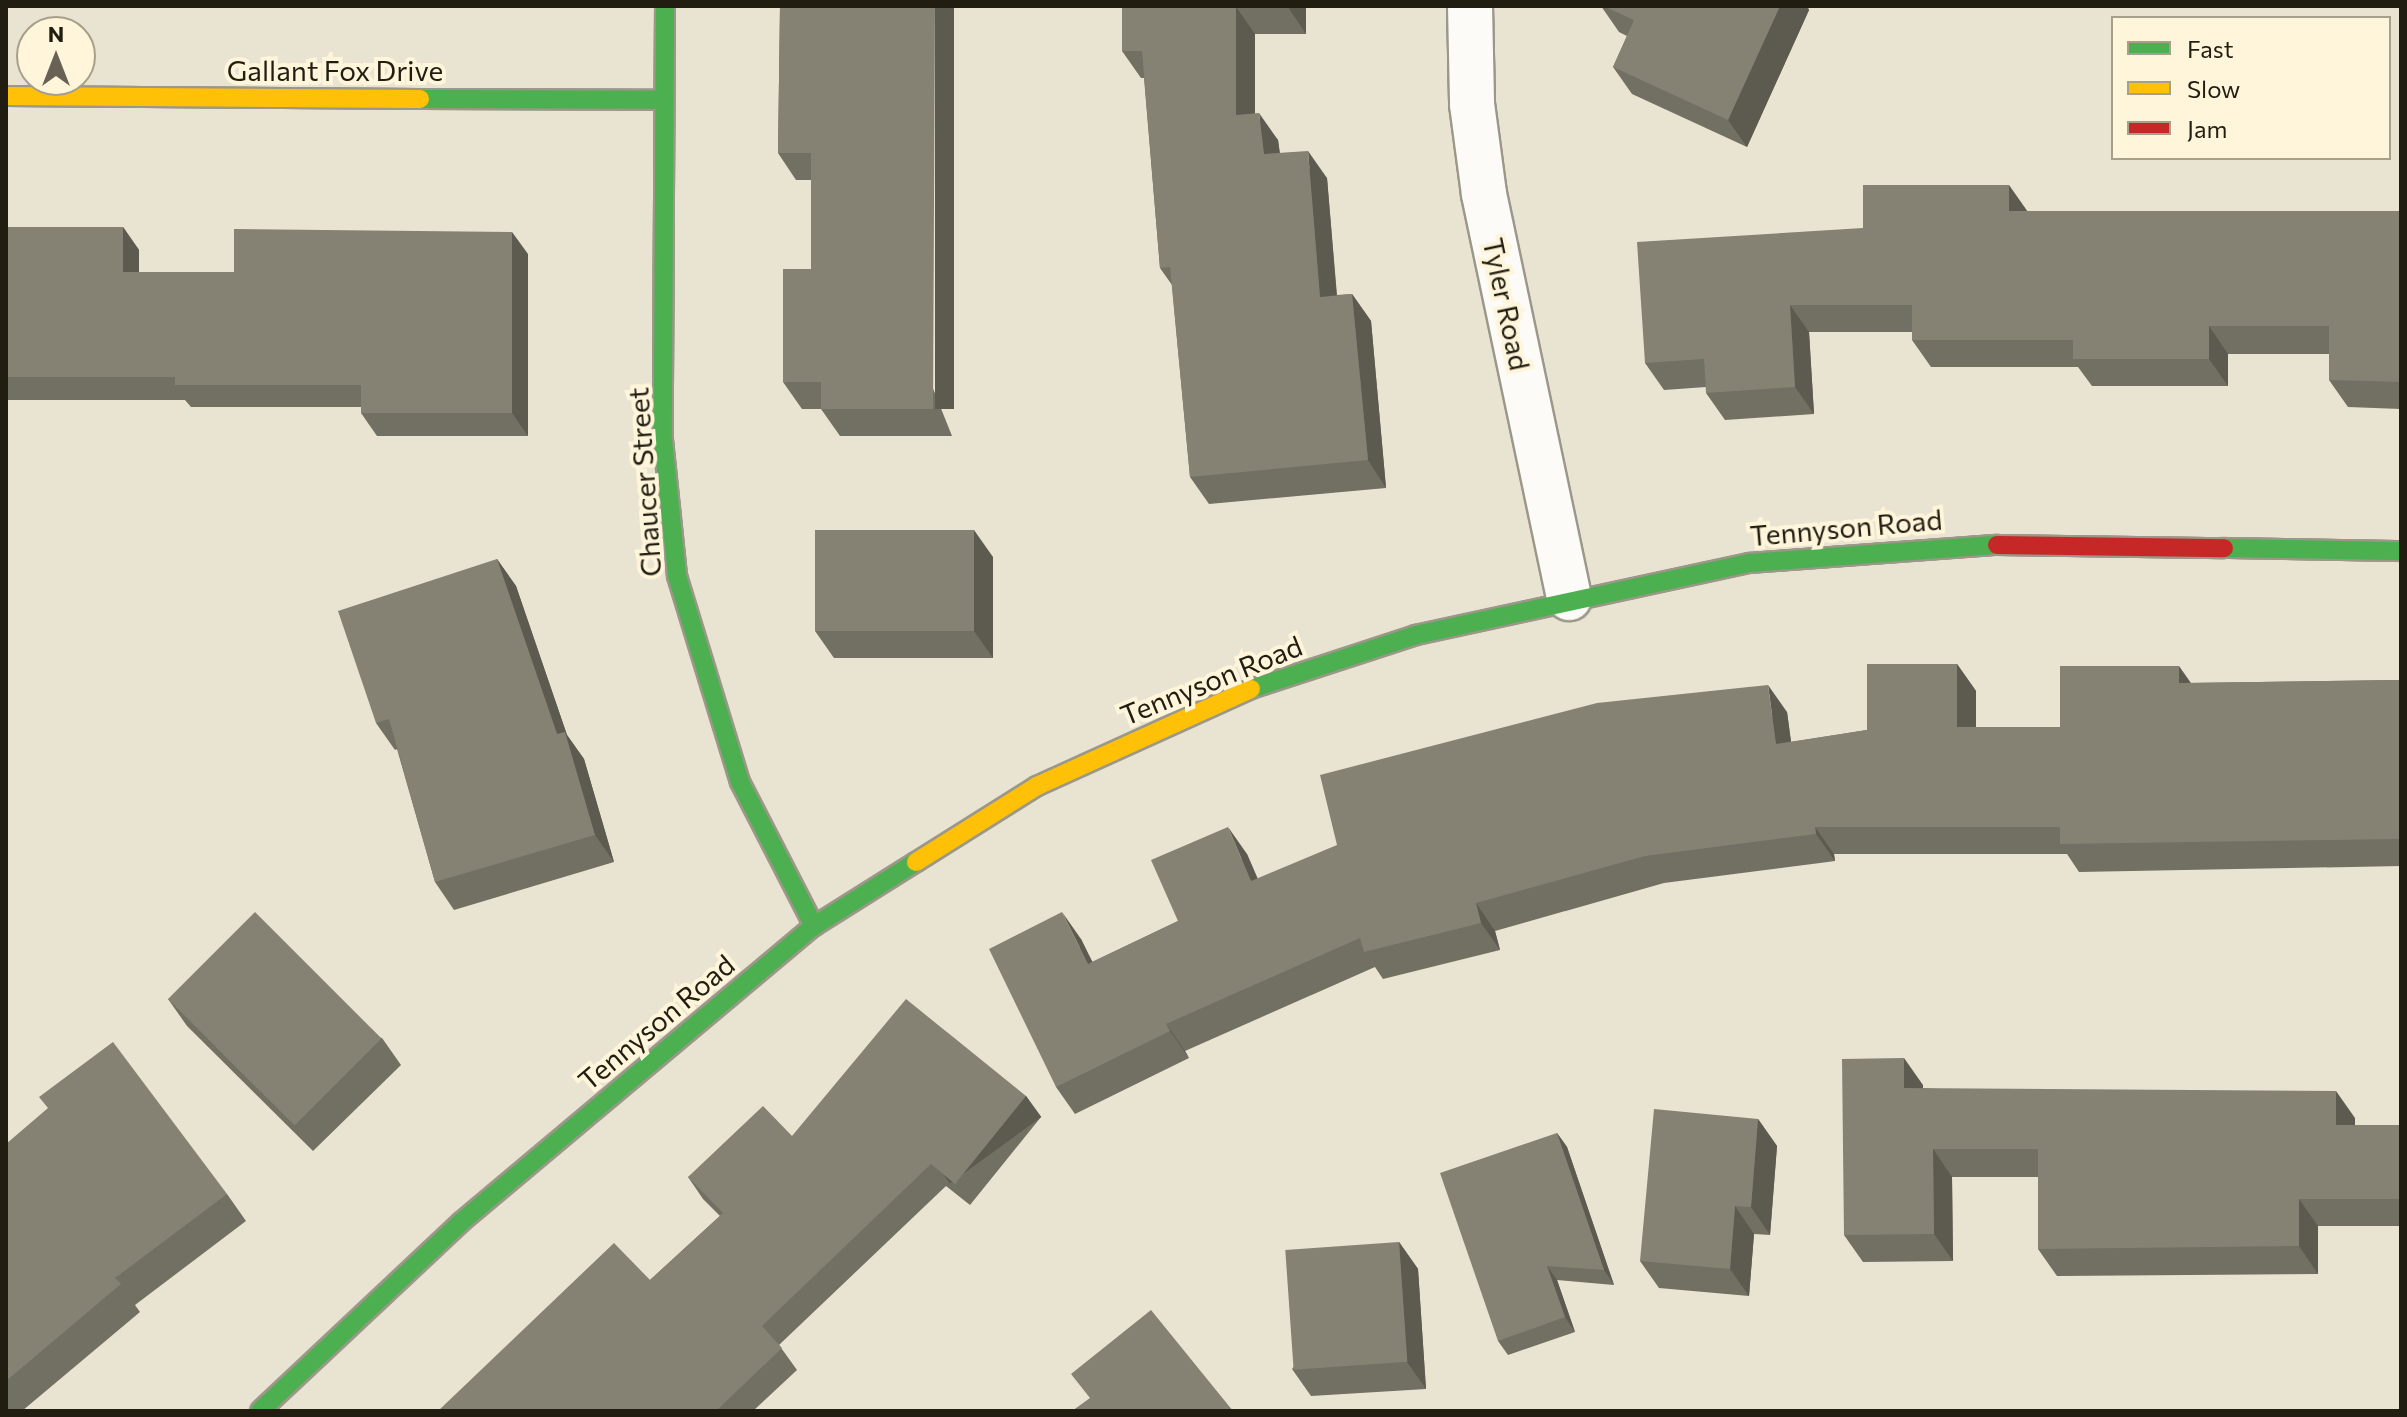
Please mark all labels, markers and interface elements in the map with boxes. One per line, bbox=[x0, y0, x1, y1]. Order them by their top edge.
north arrow bbox=[16, 16, 96, 96]
legend bbox=[2111, 16, 2391, 160]
text: N bbox=[48, 20, 64, 47]
text: Fast bbox=[2187, 34, 2234, 63]
street label: Gallant Fox Drive bbox=[227, 53, 443, 87]
text: Slow bbox=[2187, 74, 2240, 103]
text: Jam bbox=[2187, 114, 2227, 143]
street label: Tyler Road bbox=[1477, 235, 1537, 373]
street label: Chaucer Street bbox=[621, 386, 667, 578]
street label: Tennyson Road bbox=[1748, 502, 1944, 552]
street label: Tennyson Road bbox=[1115, 628, 1307, 732]
street label: Tennyson Road bbox=[571, 947, 741, 1097]

